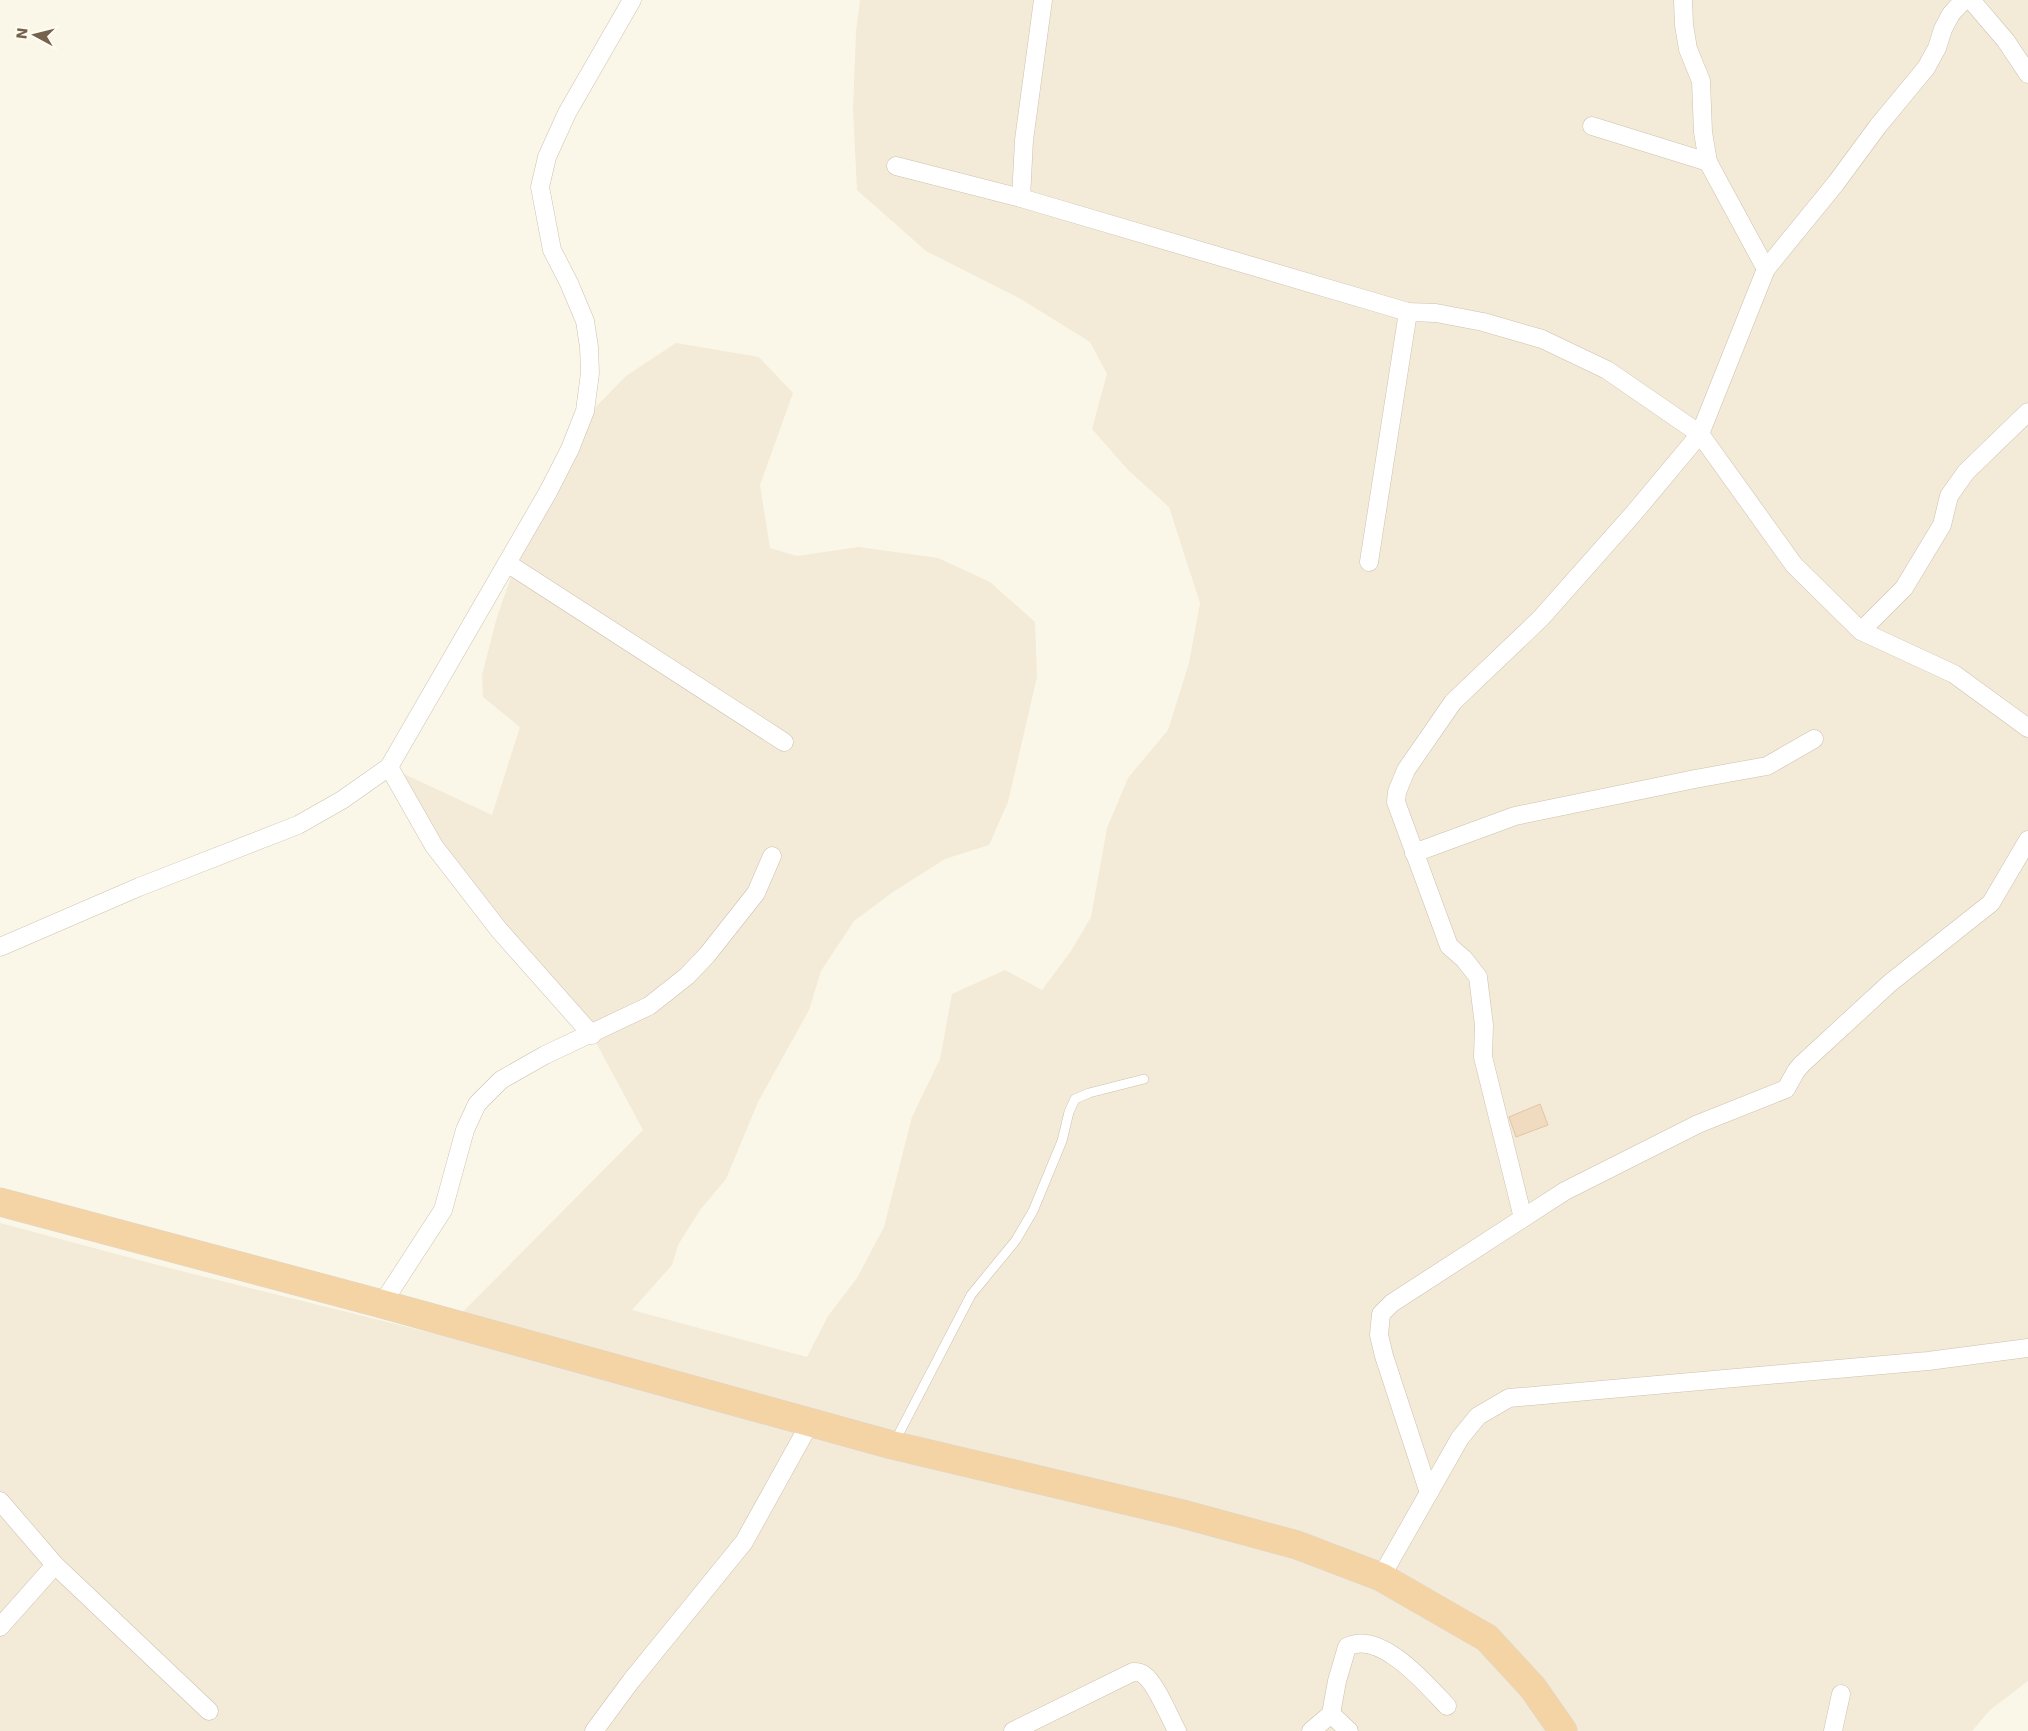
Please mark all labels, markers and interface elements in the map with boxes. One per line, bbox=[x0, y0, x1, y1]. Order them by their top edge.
north arrow bbox=[10, 10, 60, 60]
text: N bbox=[13, 27, 31, 40]

